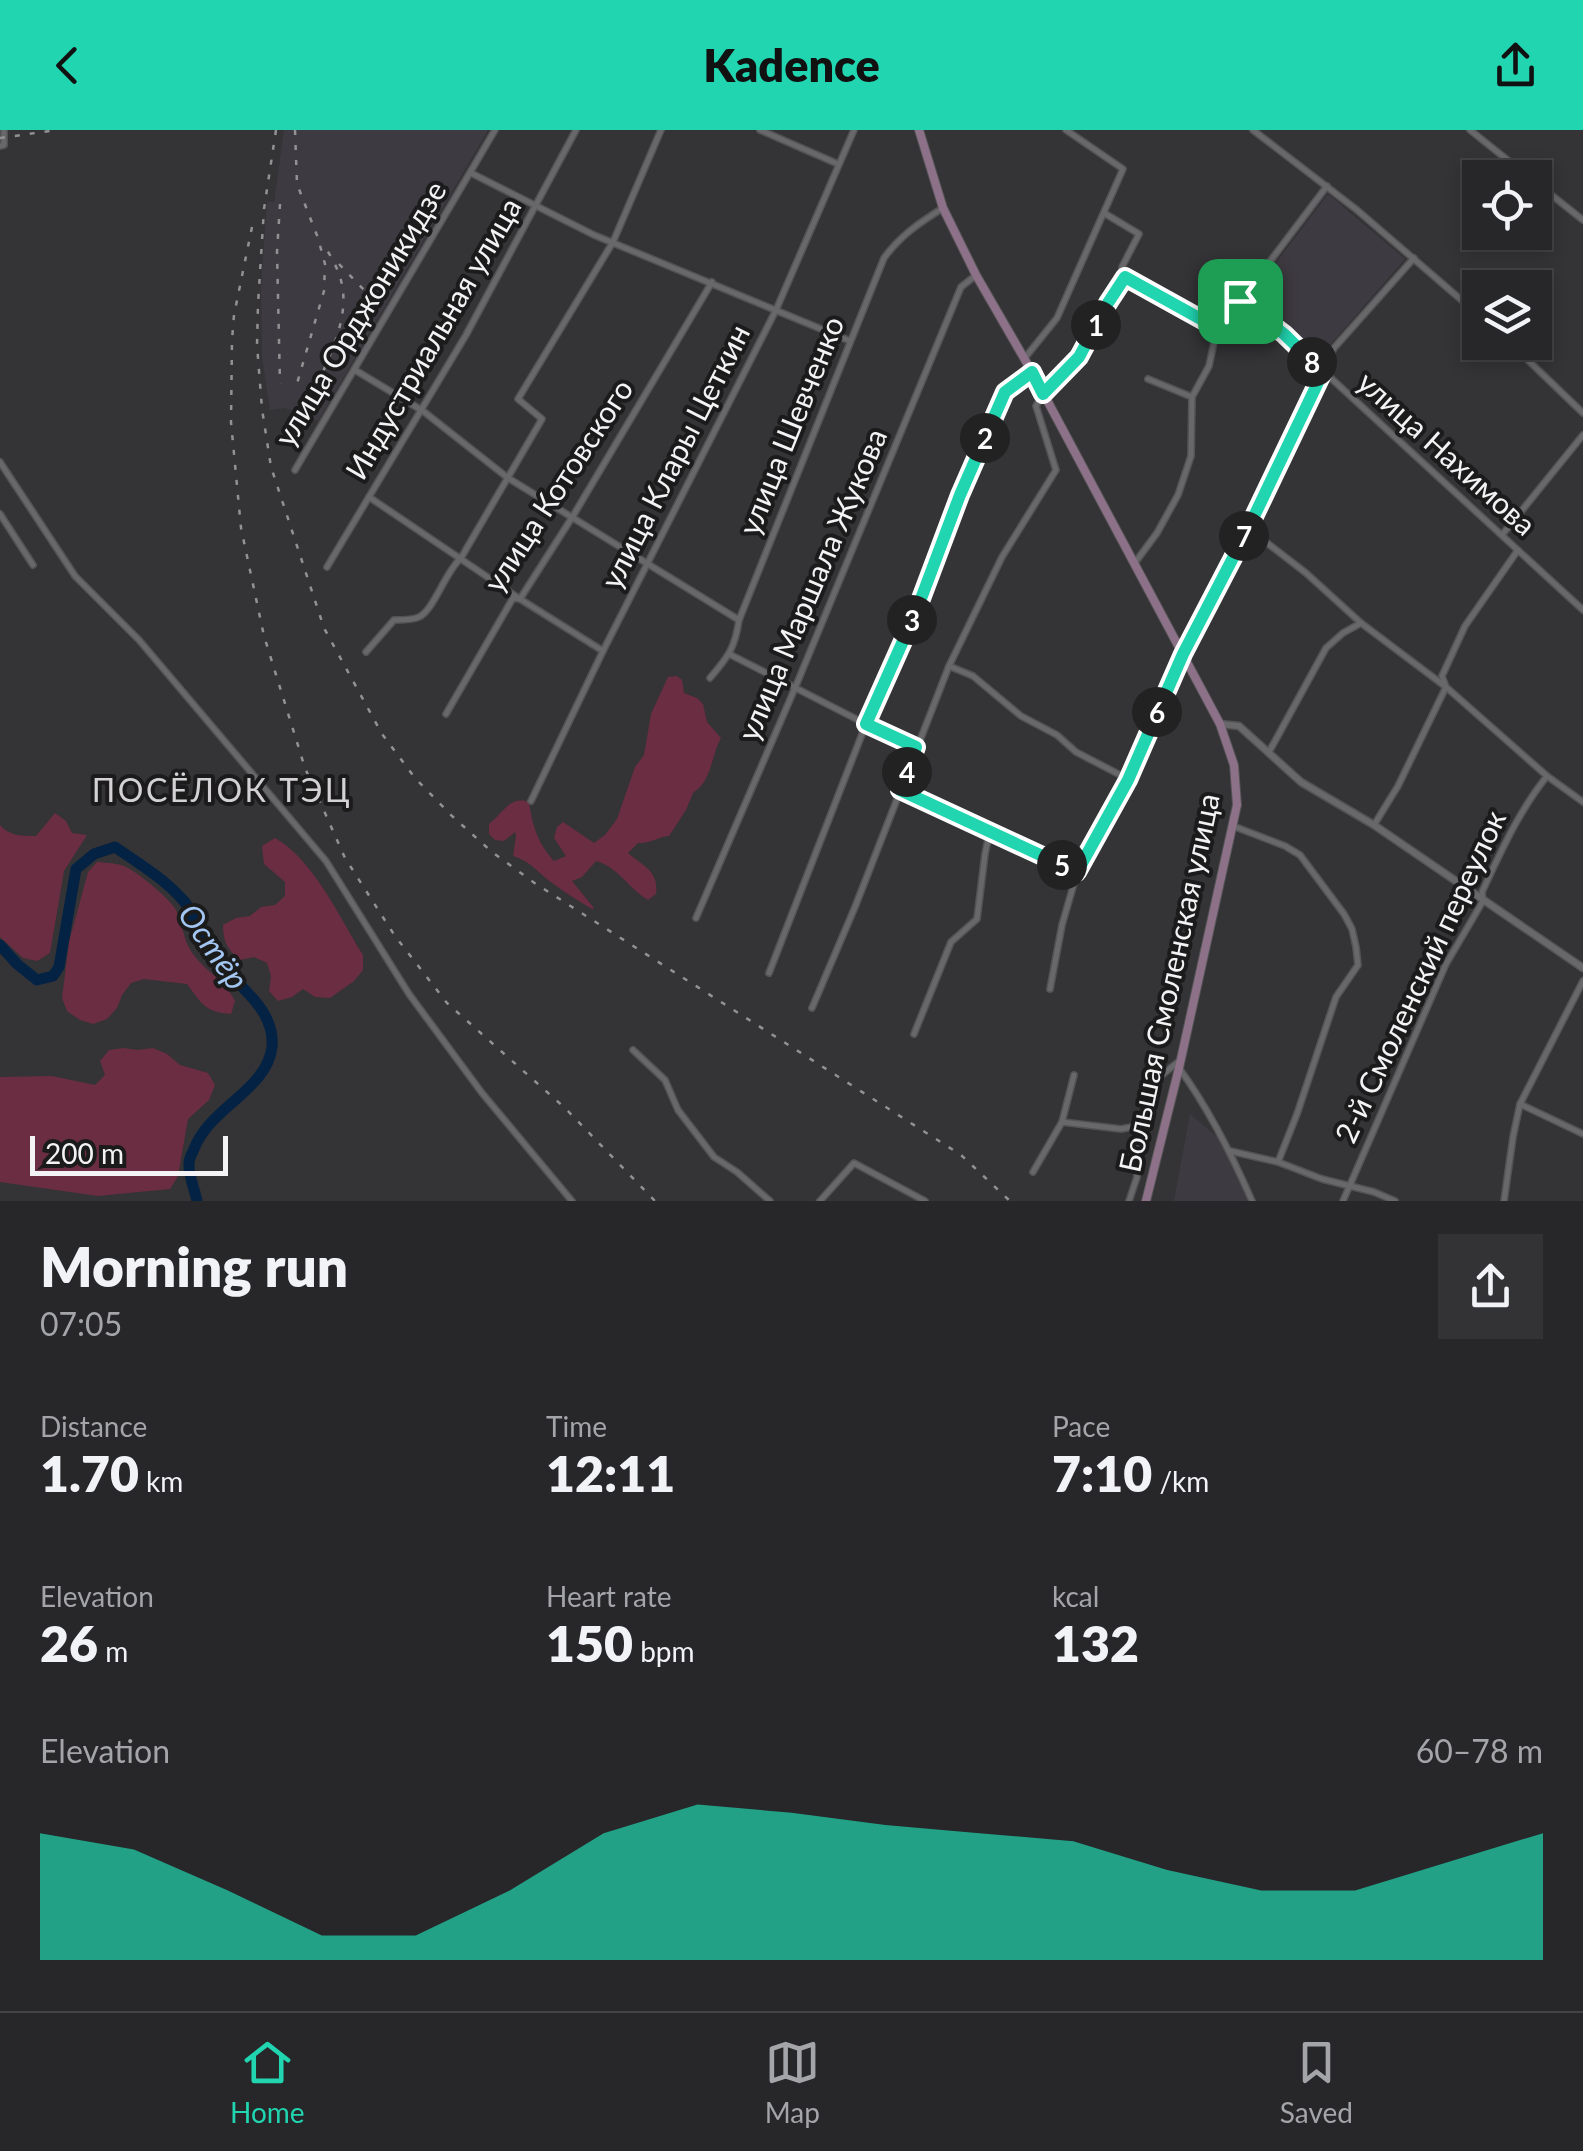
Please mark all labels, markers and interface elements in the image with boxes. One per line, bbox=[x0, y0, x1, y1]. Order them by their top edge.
icon: back bbox=[40, 38, 95, 93]
text: Kadence bbox=[703, 38, 880, 92]
icon: share bbox=[1488, 38, 1543, 93]
map controls bbox=[1462, 160, 1552, 360]
button: locate bbox=[1462, 160, 1552, 250]
street label: улица Орджоникидзе bbox=[266, 174, 453, 452]
street label: Индустриальная улица bbox=[337, 191, 528, 485]
pin bbox=[1198, 259, 1283, 344]
button: layers bbox=[1462, 270, 1552, 360]
icon: arrive bbox=[1213, 274, 1268, 329]
pin: 1 bbox=[1071, 300, 1121, 350]
text: 1 bbox=[1088, 308, 1104, 342]
street label: улица Шевченко bbox=[730, 311, 850, 540]
street label: улица Клары Цеткин bbox=[592, 318, 756, 594]
pin: 8 bbox=[1287, 337, 1337, 387]
text: 8 bbox=[1304, 345, 1320, 379]
street label: улица Нахимова bbox=[1351, 363, 1544, 542]
street label: улица Котовского bbox=[475, 372, 640, 598]
pin: 2 bbox=[960, 413, 1010, 463]
text: 2 bbox=[977, 421, 993, 455]
street label: улица Маршала Жукова bbox=[729, 423, 893, 746]
pin: 7 bbox=[1219, 511, 1269, 561]
text: 7 bbox=[1236, 519, 1252, 553]
pin: 3 bbox=[887, 595, 937, 645]
text: 3 bbox=[904, 603, 920, 637]
pin: 6 bbox=[1132, 687, 1182, 737]
text: 6 bbox=[1149, 695, 1165, 729]
pin: 4 bbox=[882, 747, 932, 797]
text: 4 bbox=[899, 755, 915, 789]
district label: ПОСЁЛОК ТЭЦ bbox=[92, 770, 352, 809]
street label: Большая Смоленская улица bbox=[1110, 790, 1226, 1175]
street label: 2-й Смоленский переулок bbox=[1326, 804, 1512, 1148]
pin: 5 bbox=[1037, 840, 1087, 890]
text: 5 bbox=[1054, 848, 1070, 882]
water label: Остёр bbox=[171, 896, 258, 997]
scale bar bbox=[30, 1131, 228, 1176]
text: 200 m bbox=[45, 1136, 124, 1170]
text: Morning run bbox=[40, 1233, 348, 1299]
button: share bbox=[1438, 1234, 1543, 1339]
text: 07:05 bbox=[40, 1304, 122, 1343]
text: Distance bbox=[40, 1409, 147, 1443]
text: Time bbox=[546, 1409, 607, 1443]
text: Pace bbox=[1052, 1409, 1110, 1443]
text: 1.70 bbox=[40, 1443, 139, 1503]
text: 12:11 bbox=[546, 1443, 675, 1503]
text: 7:10 bbox=[1052, 1443, 1152, 1503]
text: km bbox=[139, 1464, 183, 1498]
text: /km bbox=[1152, 1464, 1209, 1498]
text: Elevation bbox=[40, 1579, 154, 1613]
text: Heart rate bbox=[546, 1579, 672, 1613]
text: kcal bbox=[1052, 1579, 1099, 1613]
text: 26 bbox=[40, 1613, 98, 1673]
text: 150 bbox=[546, 1613, 633, 1673]
text: 132 bbox=[1052, 1613, 1139, 1673]
text: m bbox=[98, 1634, 128, 1668]
text: bpm bbox=[633, 1634, 695, 1668]
text: Elevation bbox=[40, 1731, 170, 1770]
text: 60–78 m bbox=[1416, 1731, 1543, 1770]
tab: Home bbox=[230, 2035, 305, 2129]
tab: Map bbox=[765, 2035, 820, 2129]
tab: Saved bbox=[1280, 2035, 1353, 2129]

